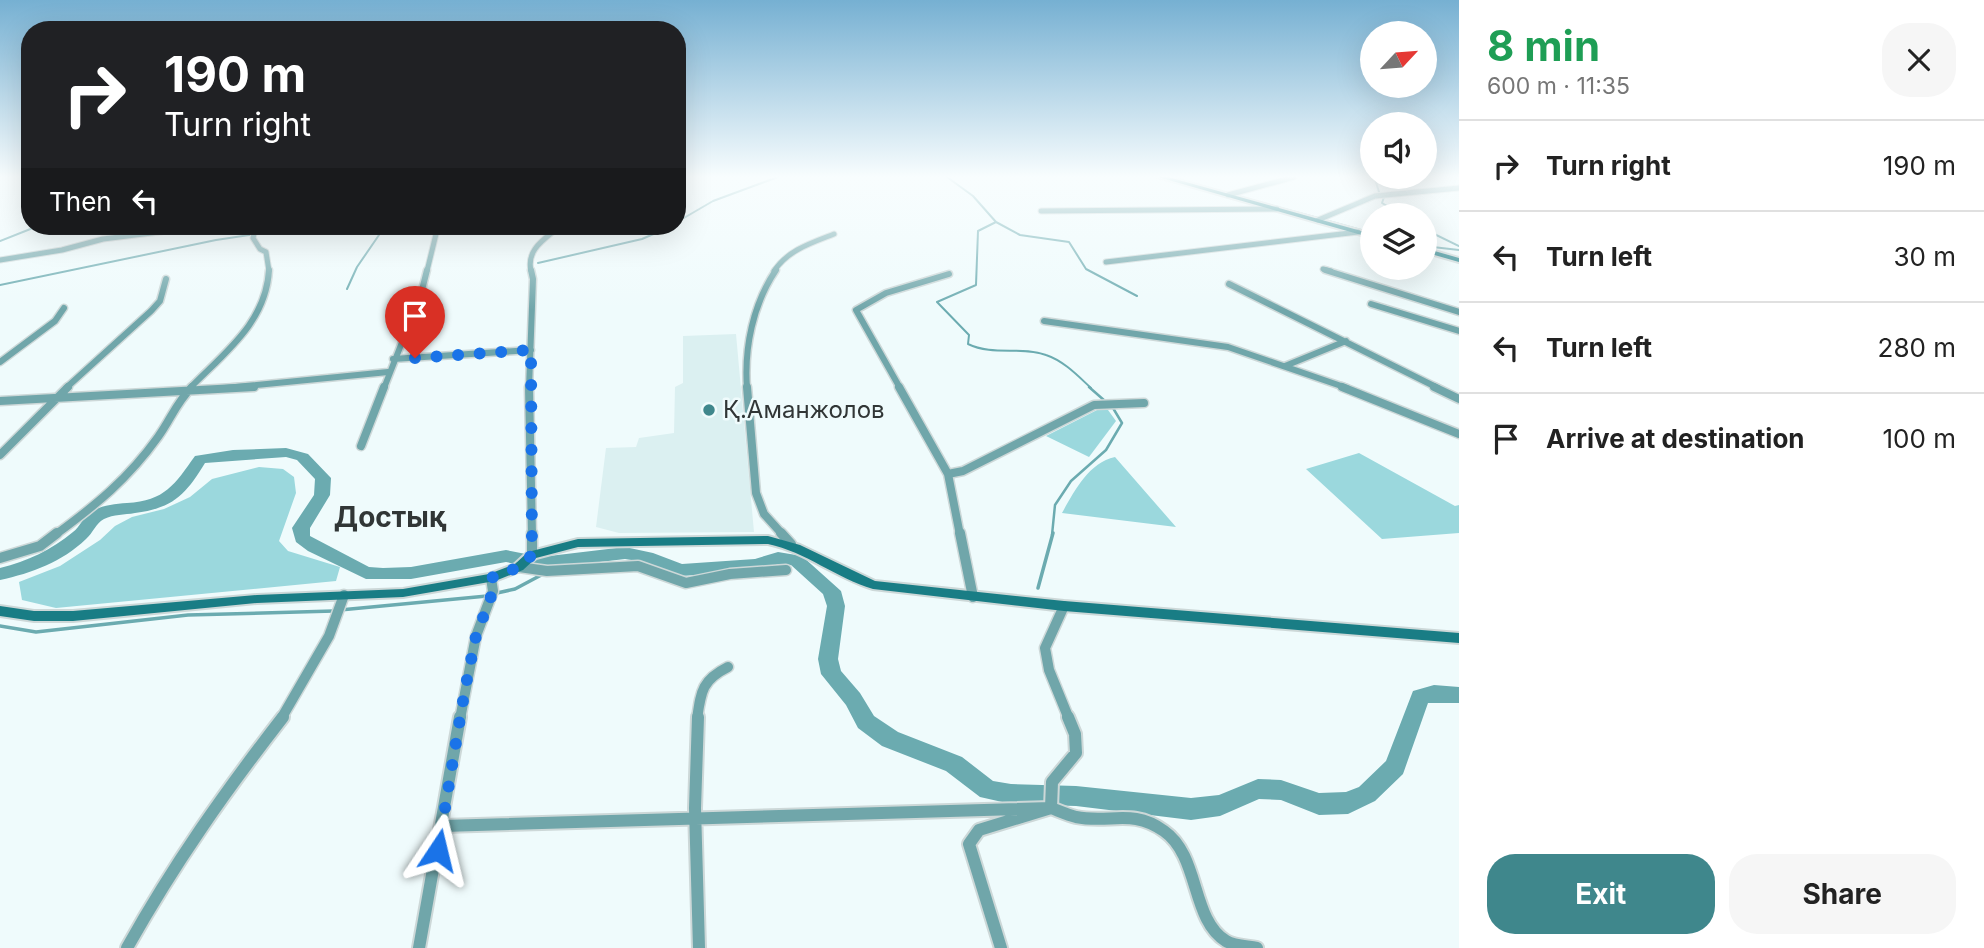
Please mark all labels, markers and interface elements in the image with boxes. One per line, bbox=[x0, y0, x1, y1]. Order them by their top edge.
text: 8 min bbox=[1487, 20, 1600, 71]
north arrow bbox=[1360, 21, 1437, 98]
map controls bbox=[1360, 21, 1437, 280]
button: close bbox=[1882, 23, 1956, 97]
text: 190 m bbox=[164, 45, 306, 104]
icon: right bbox=[49, 49, 140, 140]
text: 600 m · 11:35 bbox=[1487, 72, 1630, 100]
text: Turn right bbox=[164, 105, 311, 144]
button: sound bbox=[1360, 112, 1437, 189]
icon: right bbox=[1487, 147, 1525, 185]
text: Turn right bbox=[1546, 150, 1671, 181]
text: 190 m bbox=[1883, 150, 1956, 181]
icon: left bbox=[126, 182, 164, 220]
text: Then bbox=[49, 186, 112, 217]
button: layers bbox=[1360, 203, 1437, 280]
icon: left bbox=[1487, 238, 1525, 276]
text: Turn left bbox=[1546, 241, 1652, 272]
text: 30 m bbox=[1893, 241, 1956, 272]
pin bbox=[385, 286, 445, 358]
icon: arrive bbox=[396, 297, 434, 335]
icon: left bbox=[1487, 329, 1525, 367]
text: Turn left bbox=[1546, 332, 1652, 363]
text: 280 m bbox=[1878, 332, 1956, 363]
place label: Қ.Аманжолов bbox=[723, 395, 885, 424]
marker: Қ.Аманжолов bbox=[701, 402, 717, 418]
icon: arrive bbox=[1487, 420, 1525, 458]
text: Arrive at destination bbox=[1546, 423, 1805, 454]
text: 100 m bbox=[1883, 423, 1956, 454]
district label: Достық bbox=[334, 500, 447, 534]
position arrow bbox=[401, 813, 475, 887]
button: Exit bbox=[1487, 854, 1715, 934]
button: Share bbox=[1729, 854, 1956, 934]

